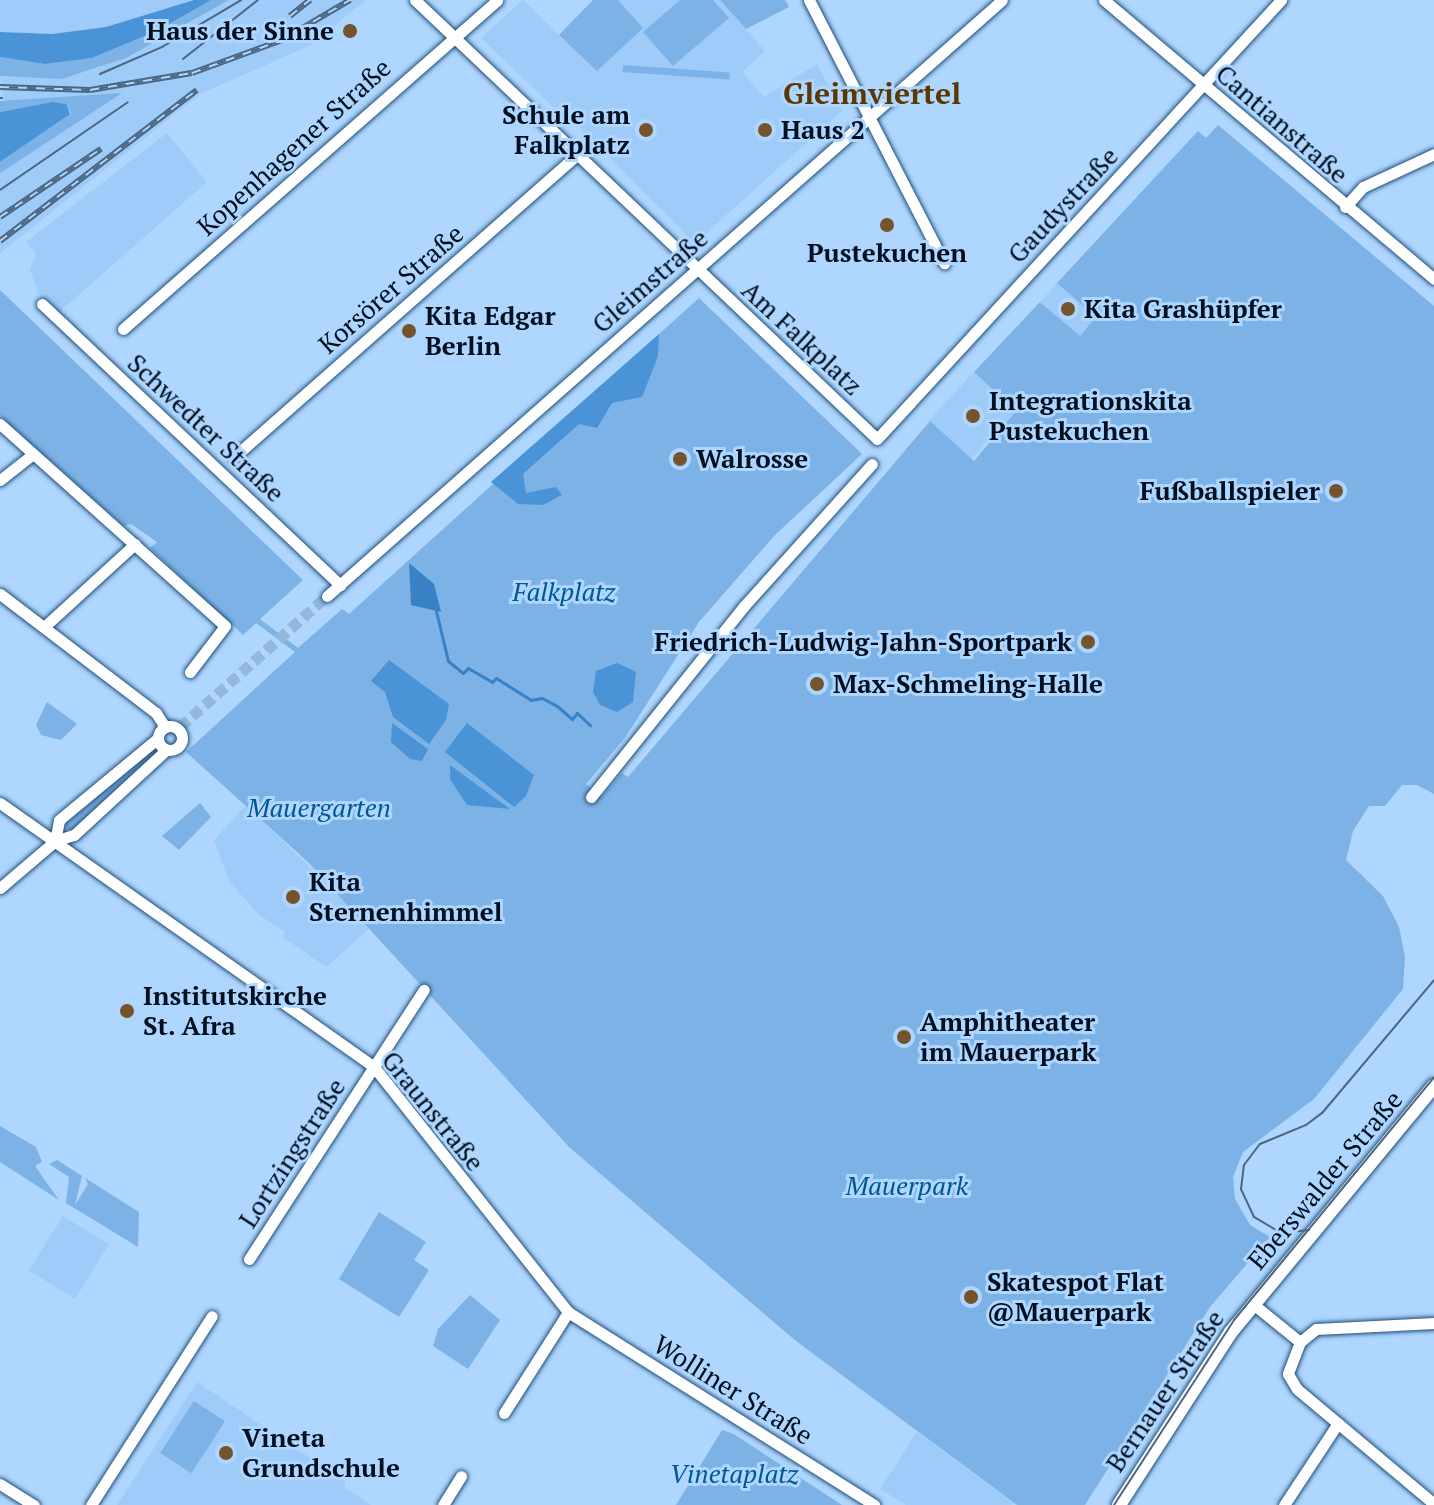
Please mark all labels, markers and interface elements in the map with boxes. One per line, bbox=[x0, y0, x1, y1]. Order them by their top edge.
place label: Haus der Sinne bbox=[146, 15, 334, 47]
marker: Haus der Sinne bbox=[341, 22, 359, 40]
street label: Kopenhagener Straße bbox=[191, 52, 397, 242]
street label: Cantianstraße bbox=[1209, 58, 1355, 190]
district label: Gleimviertel bbox=[783, 75, 961, 111]
place label: Schule am Falkplatz bbox=[502, 99, 630, 160]
place label: Haus 2 bbox=[781, 114, 865, 146]
marker: Schule am Falkplatz bbox=[637, 121, 655, 139]
marker: Haus 2 bbox=[756, 121, 774, 139]
street label: Gaudystraße bbox=[1001, 141, 1125, 269]
marker: Pustekuchen bbox=[878, 216, 896, 234]
street label: Korsörer Straße bbox=[312, 218, 470, 360]
street label: Gleimstraße bbox=[586, 222, 714, 340]
place label: Pustekuchen bbox=[807, 237, 967, 269]
street label: Am Falkplatz bbox=[735, 274, 869, 402]
place label: Kita Grashüpfer bbox=[1084, 293, 1282, 325]
place label: Kita Edgar Berlin bbox=[425, 300, 556, 362]
marker: Kita Grashüpfer bbox=[1059, 300, 1077, 318]
marker: Kita Edgar Berlin bbox=[400, 322, 418, 340]
street label: Schwedter Straße bbox=[121, 347, 291, 509]
place label: Integrationskita Pustekuchen bbox=[989, 385, 1192, 446]
marker: Integrationskita Pustekuchen bbox=[964, 407, 982, 425]
place label: Walrosse bbox=[696, 443, 808, 475]
marker: Walrosse bbox=[671, 450, 689, 468]
place label: Fußballspieler bbox=[1140, 475, 1320, 507]
marker: Fußballspieler bbox=[1327, 482, 1345, 500]
park label: Falkplatz bbox=[513, 576, 615, 608]
place label: Friedrich-Ludwig-Jahn-Sportpark bbox=[654, 626, 1072, 658]
marker: Friedrich-Ludwig-Jahn-Sportpark bbox=[1079, 633, 1097, 651]
place label: Max-Schmeling-Halle bbox=[833, 668, 1103, 700]
marker: Max-Schmeling-Halle bbox=[808, 675, 826, 693]
park label: Mauergarten bbox=[247, 792, 391, 824]
place label: Kita Sternenhimmel bbox=[309, 866, 502, 928]
marker: Kita Sternenhimmel bbox=[284, 888, 302, 906]
place label: Institutskirche St. Afra bbox=[143, 980, 327, 1042]
marker: Institutskirche St. Afra bbox=[118, 1002, 136, 1020]
place label: Amphitheater im Mauerpark bbox=[920, 1006, 1096, 1068]
marker: Amphitheater im Mauerpark bbox=[895, 1028, 913, 1046]
street label: Graunstraße bbox=[375, 1045, 491, 1177]
street label: Lortzingstraße bbox=[232, 1073, 352, 1233]
street label: Eberswalder Straße bbox=[1241, 1084, 1409, 1276]
park label: Mauerpark bbox=[846, 1170, 968, 1202]
place label: Skatespot Flat @Mauerpark bbox=[987, 1266, 1164, 1328]
marker: Skatespot Flat @Mauerpark bbox=[962, 1288, 980, 1306]
street label: Bernauer Straße bbox=[1099, 1304, 1231, 1478]
street label: Wolliner Straße bbox=[648, 1329, 818, 1451]
place label: Vineta Grundschule bbox=[242, 1422, 400, 1484]
marker: Vineta Grundschule bbox=[217, 1444, 235, 1462]
park label: Vinetaplatz bbox=[670, 1458, 798, 1490]

